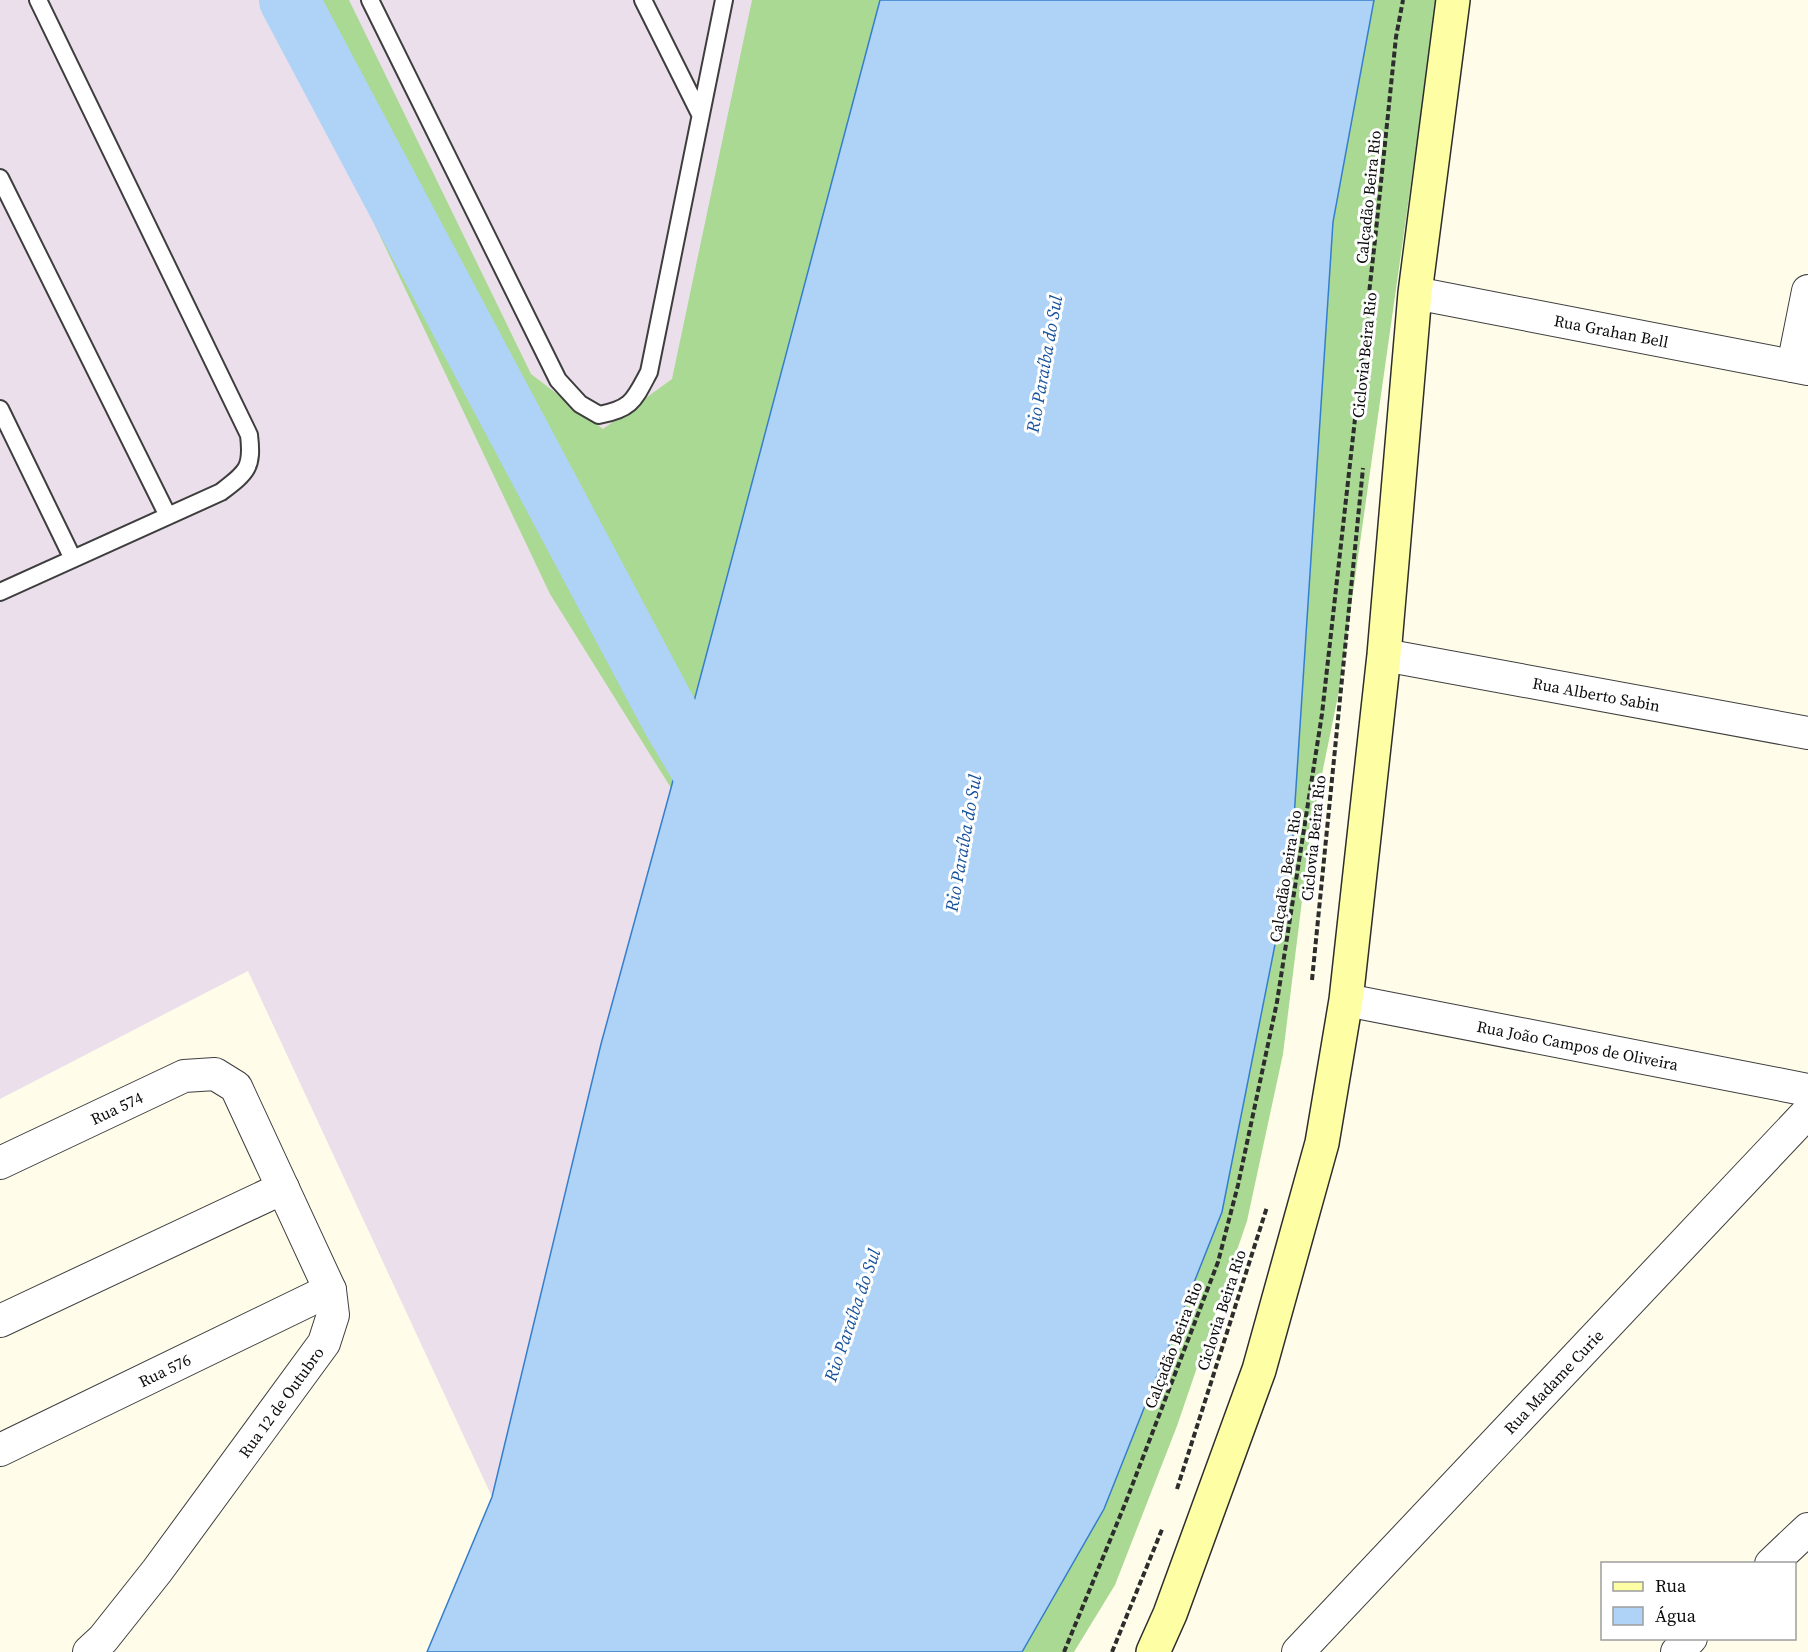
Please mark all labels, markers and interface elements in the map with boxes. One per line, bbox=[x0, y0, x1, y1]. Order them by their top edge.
street label: Calçadão Beira Rio bbox=[1350, 129, 1386, 265]
street label: Ciclovia Beira Rio bbox=[1346, 291, 1382, 419]
water label: Rio Paraíba do Sul bbox=[1019, 294, 1068, 435]
street label: Rua Grahan Bell bbox=[1552, 309, 1671, 353]
street label: Rua Alberto Sabin bbox=[1531, 672, 1662, 717]
water label: Rio Paraíba do Sul bbox=[938, 773, 987, 914]
street label: Ciclovia Beira Rio bbox=[1295, 774, 1331, 902]
street label: Calçadão Beira Rio bbox=[1264, 808, 1306, 944]
street label: Rua João Campos de Oliveira bbox=[1475, 1015, 1681, 1076]
street label: Rua 574 bbox=[87, 1086, 146, 1130]
water label: Rio Paraíba do Sul bbox=[817, 1245, 886, 1386]
street label: Ciclovia Beira Rio bbox=[1191, 1246, 1251, 1373]
street label: Calçadão Beira Rio bbox=[1139, 1278, 1207, 1411]
street label: Rua Madame Curie bbox=[1499, 1325, 1608, 1439]
street label: Rua 12 de Outubro bbox=[233, 1342, 329, 1462]
street label: Rua 576 bbox=[135, 1348, 194, 1392]
legend bbox=[1601, 1562, 1796, 1640]
text: Rua bbox=[1655, 1573, 1687, 1598]
text: Água bbox=[1655, 1603, 1697, 1628]

